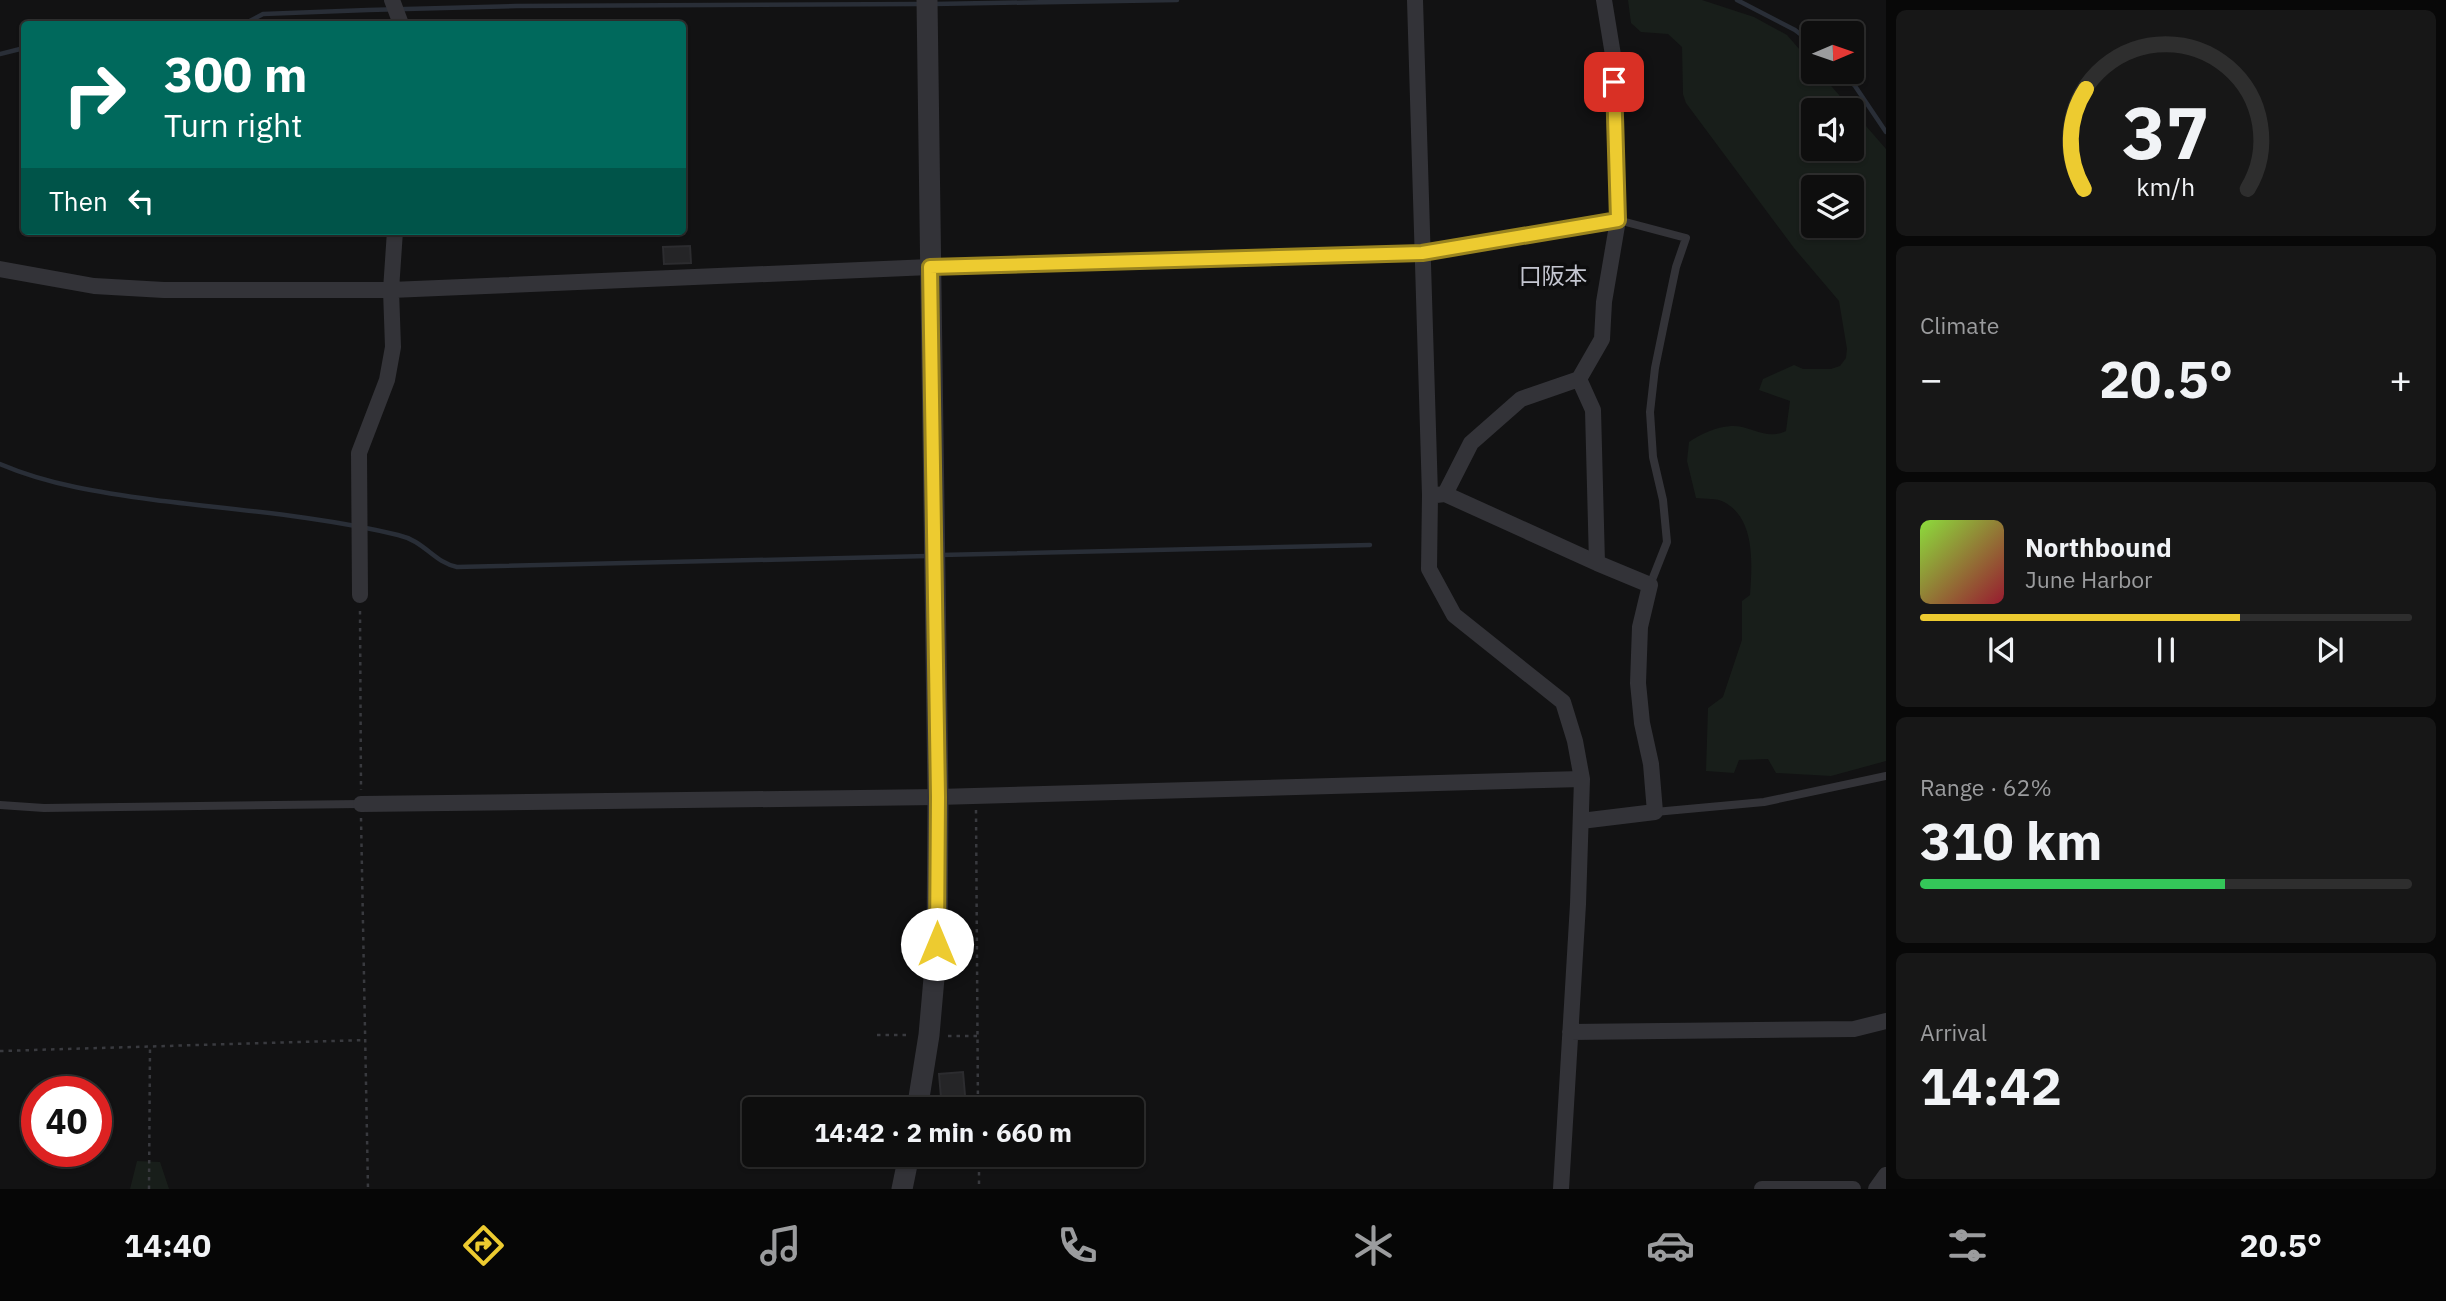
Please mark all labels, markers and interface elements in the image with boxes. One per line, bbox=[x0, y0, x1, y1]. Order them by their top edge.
north arrow bbox=[1801, 21, 1864, 84]
map controls bbox=[1801, 21, 1864, 238]
text: 300 m bbox=[164, 42, 308, 105]
icon: right bbox=[49, 49, 140, 140]
pin bbox=[1584, 52, 1644, 112]
icon: arrive bbox=[1595, 63, 1633, 101]
text: 37 bbox=[2122, 84, 2210, 179]
button: sound bbox=[1801, 98, 1864, 161]
text: Turn right bbox=[164, 104, 302, 146]
text: km/h bbox=[2137, 170, 2195, 203]
button: layers bbox=[1801, 175, 1864, 238]
icon: left bbox=[122, 182, 160, 220]
text: Then bbox=[49, 184, 108, 218]
district label: 口阪本 bbox=[1519, 260, 1588, 290]
text: Climate bbox=[1920, 310, 1999, 340]
text: 20.5° bbox=[2099, 345, 2233, 412]
text: − bbox=[1920, 354, 1943, 403]
text: + bbox=[2389, 354, 2412, 403]
text: Northbound bbox=[2025, 530, 2172, 564]
text: June Harbor bbox=[2025, 564, 2153, 594]
icon: previous bbox=[1983, 631, 2021, 669]
icon: pause bbox=[2147, 631, 2185, 669]
icon: next bbox=[2311, 631, 2349, 669]
text: Range · 62% bbox=[1920, 772, 2052, 802]
text: 310 km bbox=[1920, 807, 2102, 874]
position arrow bbox=[900, 907, 974, 981]
text: Arrival bbox=[1920, 1017, 1987, 1047]
text: 14:42 bbox=[1920, 1052, 2062, 1119]
speed limit sign: 40 bbox=[21, 1076, 112, 1167]
text: 14:42 · 2 min · 660 m bbox=[814, 1115, 1072, 1149]
icon: directions bbox=[459, 1221, 508, 1270]
icon: music bbox=[756, 1221, 805, 1270]
icon: phone bbox=[1053, 1221, 1102, 1270]
icon: climate bbox=[1349, 1221, 1398, 1270]
icon: car bbox=[1646, 1221, 1695, 1270]
icon: filters bbox=[1943, 1221, 1992, 1270]
text: 14:40 bbox=[124, 1224, 211, 1266]
text: 20.5° bbox=[2240, 1224, 2322, 1266]

